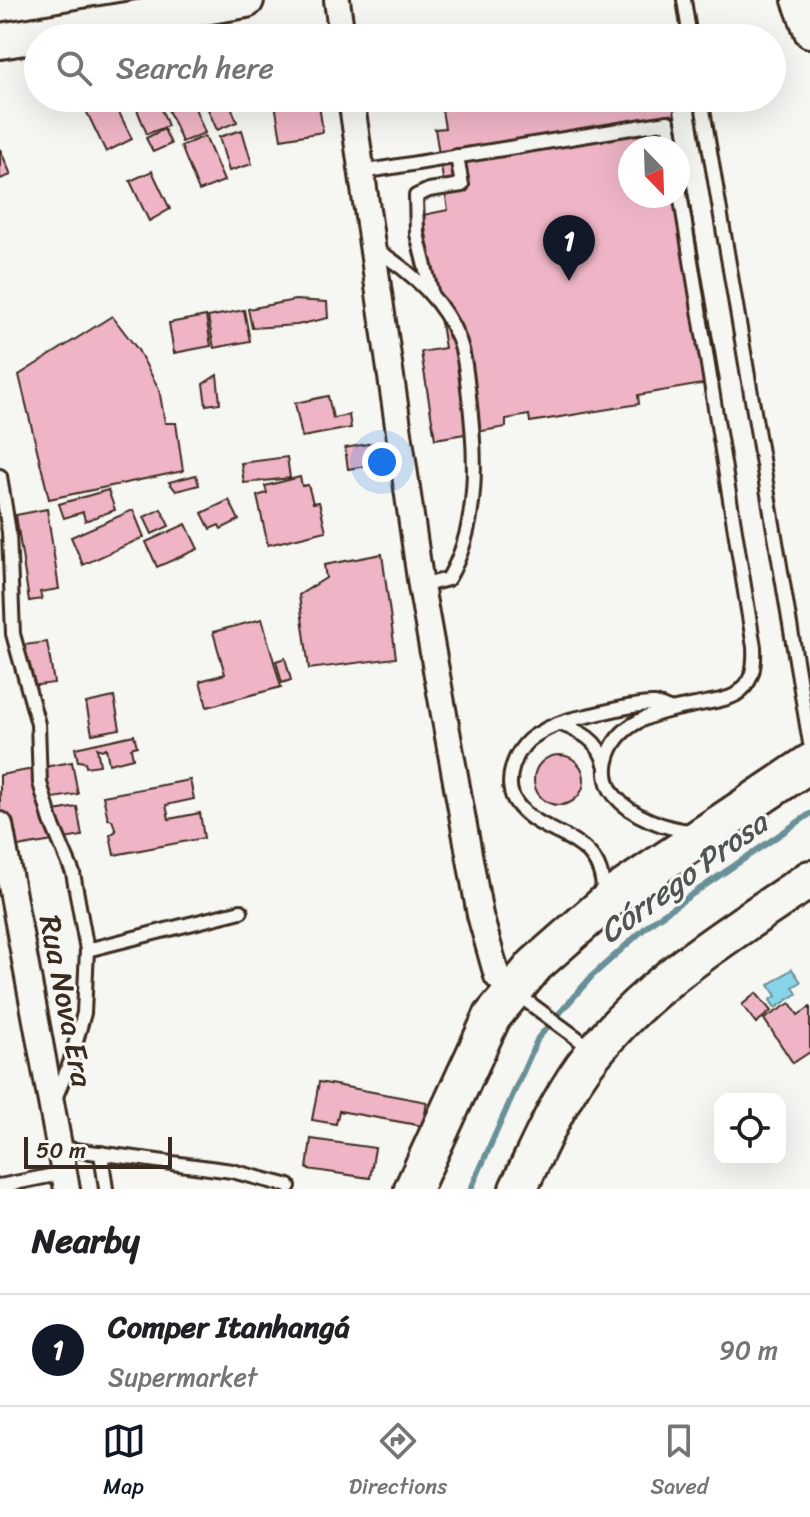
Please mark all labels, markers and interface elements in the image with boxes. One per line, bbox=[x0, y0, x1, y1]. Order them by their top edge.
search box bbox=[24, 24, 786, 112]
text: Search here bbox=[116, 41, 274, 95]
icon: search bbox=[52, 46, 96, 90]
north arrow bbox=[618, 136, 690, 208]
pin: 1 bbox=[543, 215, 595, 281]
your location bbox=[362, 442, 402, 482]
water label: Córrego Prosa bbox=[586, 794, 783, 959]
street label: Rua Nova Era bbox=[23, 910, 109, 1092]
map controls bbox=[714, 1093, 786, 1165]
button: locate bbox=[714, 1093, 786, 1165]
text: 50 m bbox=[36, 1131, 86, 1170]
scale bar bbox=[24, 1133, 172, 1169]
text: Nearby bbox=[32, 1211, 140, 1271]
text: Comper Itanhangá bbox=[108, 1300, 350, 1354]
text: 1 bbox=[52, 1327, 64, 1373]
text: 90 m bbox=[719, 1327, 778, 1373]
text: Supermarket bbox=[108, 1354, 257, 1400]
tab: Map bbox=[102, 1419, 146, 1506]
tab: Directions bbox=[349, 1419, 447, 1506]
tab: Saved bbox=[650, 1419, 708, 1506]

